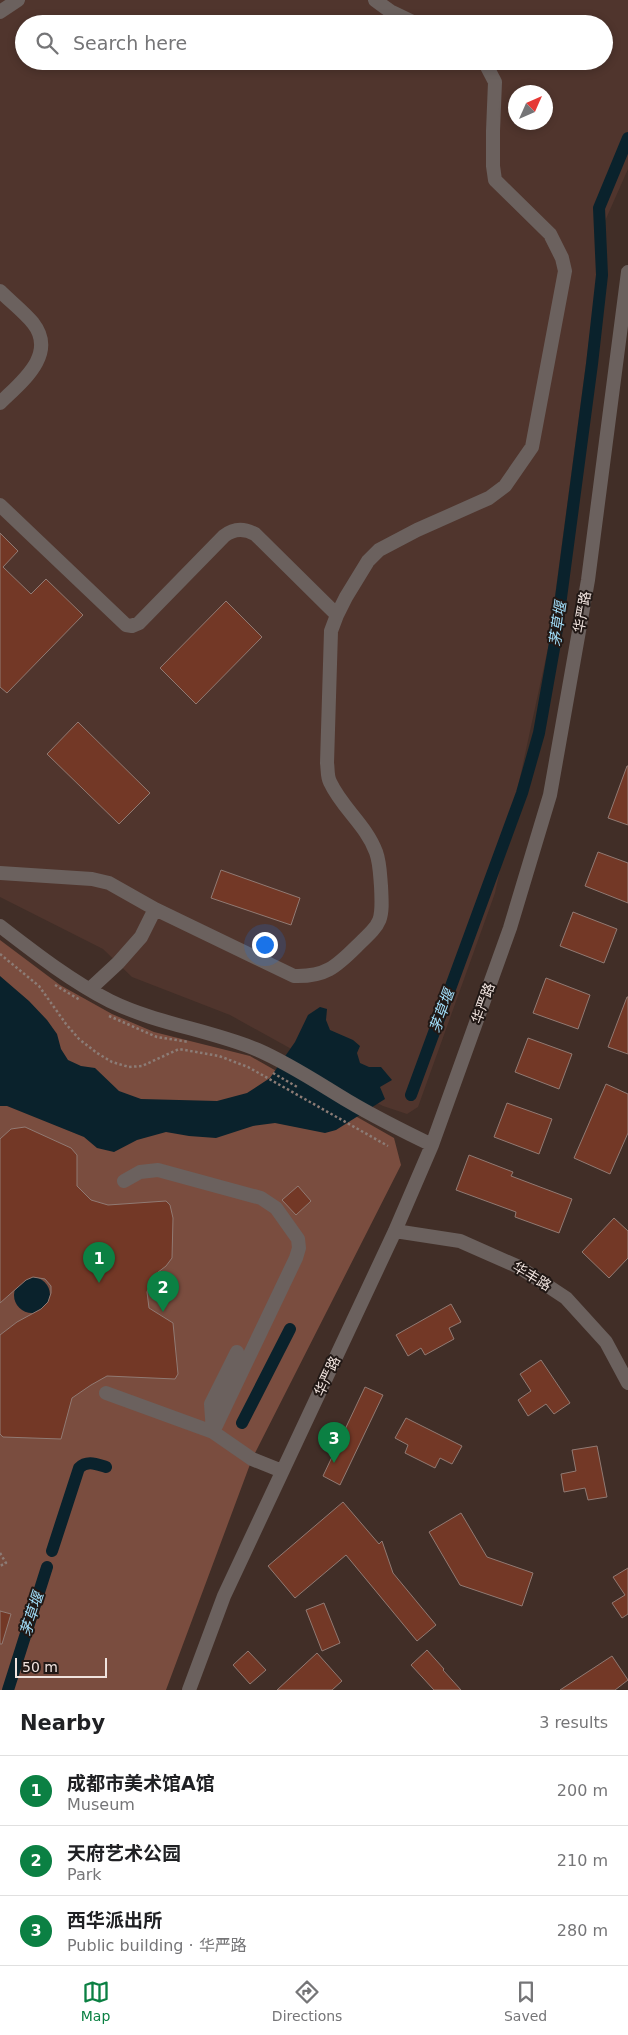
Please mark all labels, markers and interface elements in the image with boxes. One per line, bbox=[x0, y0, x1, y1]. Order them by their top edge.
search box bbox=[15, 15, 613, 70]
icon: search bbox=[33, 29, 61, 57]
text: Search here bbox=[73, 32, 187, 54]
north arrow bbox=[508, 85, 553, 130]
street label: 华严路 bbox=[570, 590, 594, 634]
water label: 茅草堰 bbox=[546, 598, 570, 648]
your location bbox=[252, 932, 278, 958]
street label: 华严路 bbox=[468, 981, 498, 1025]
water label: 茅草堰 bbox=[426, 984, 459, 1035]
pin: 1 bbox=[83, 1242, 115, 1283]
street label: 华丰路 bbox=[510, 1258, 554, 1294]
pin: 2 bbox=[147, 1271, 179, 1312]
street label: 华严路 bbox=[311, 1354, 343, 1398]
pin: 3 bbox=[318, 1422, 350, 1463]
water label: 茅草堰 bbox=[16, 1587, 48, 1638]
scale bar bbox=[15, 1655, 108, 1678]
text: 50 m bbox=[22, 1659, 58, 1675]
text: Nearby bbox=[20, 1711, 105, 1735]
text: 3 results bbox=[539, 1713, 608, 1732]
text: 成都市美术馆A馆 bbox=[67, 1772, 215, 1794]
text: 1 bbox=[30, 1781, 42, 1800]
text: 200 m bbox=[557, 1781, 608, 1800]
text: Museum bbox=[67, 1795, 135, 1814]
text: 天府艺术公园 bbox=[67, 1842, 181, 1864]
text: 2 bbox=[30, 1851, 42, 1870]
text: 210 m bbox=[557, 1851, 608, 1870]
text: Park bbox=[67, 1865, 102, 1884]
text: 西华派出所 bbox=[67, 1909, 162, 1931]
text: 3 bbox=[30, 1921, 42, 1940]
text: 280 m bbox=[557, 1921, 608, 1940]
text: Public building · 华严路 bbox=[67, 1936, 247, 1955]
tab: Map bbox=[81, 1978, 110, 2024]
tab: Directions bbox=[272, 1978, 342, 2024]
tab: Saved bbox=[504, 1978, 547, 2024]

